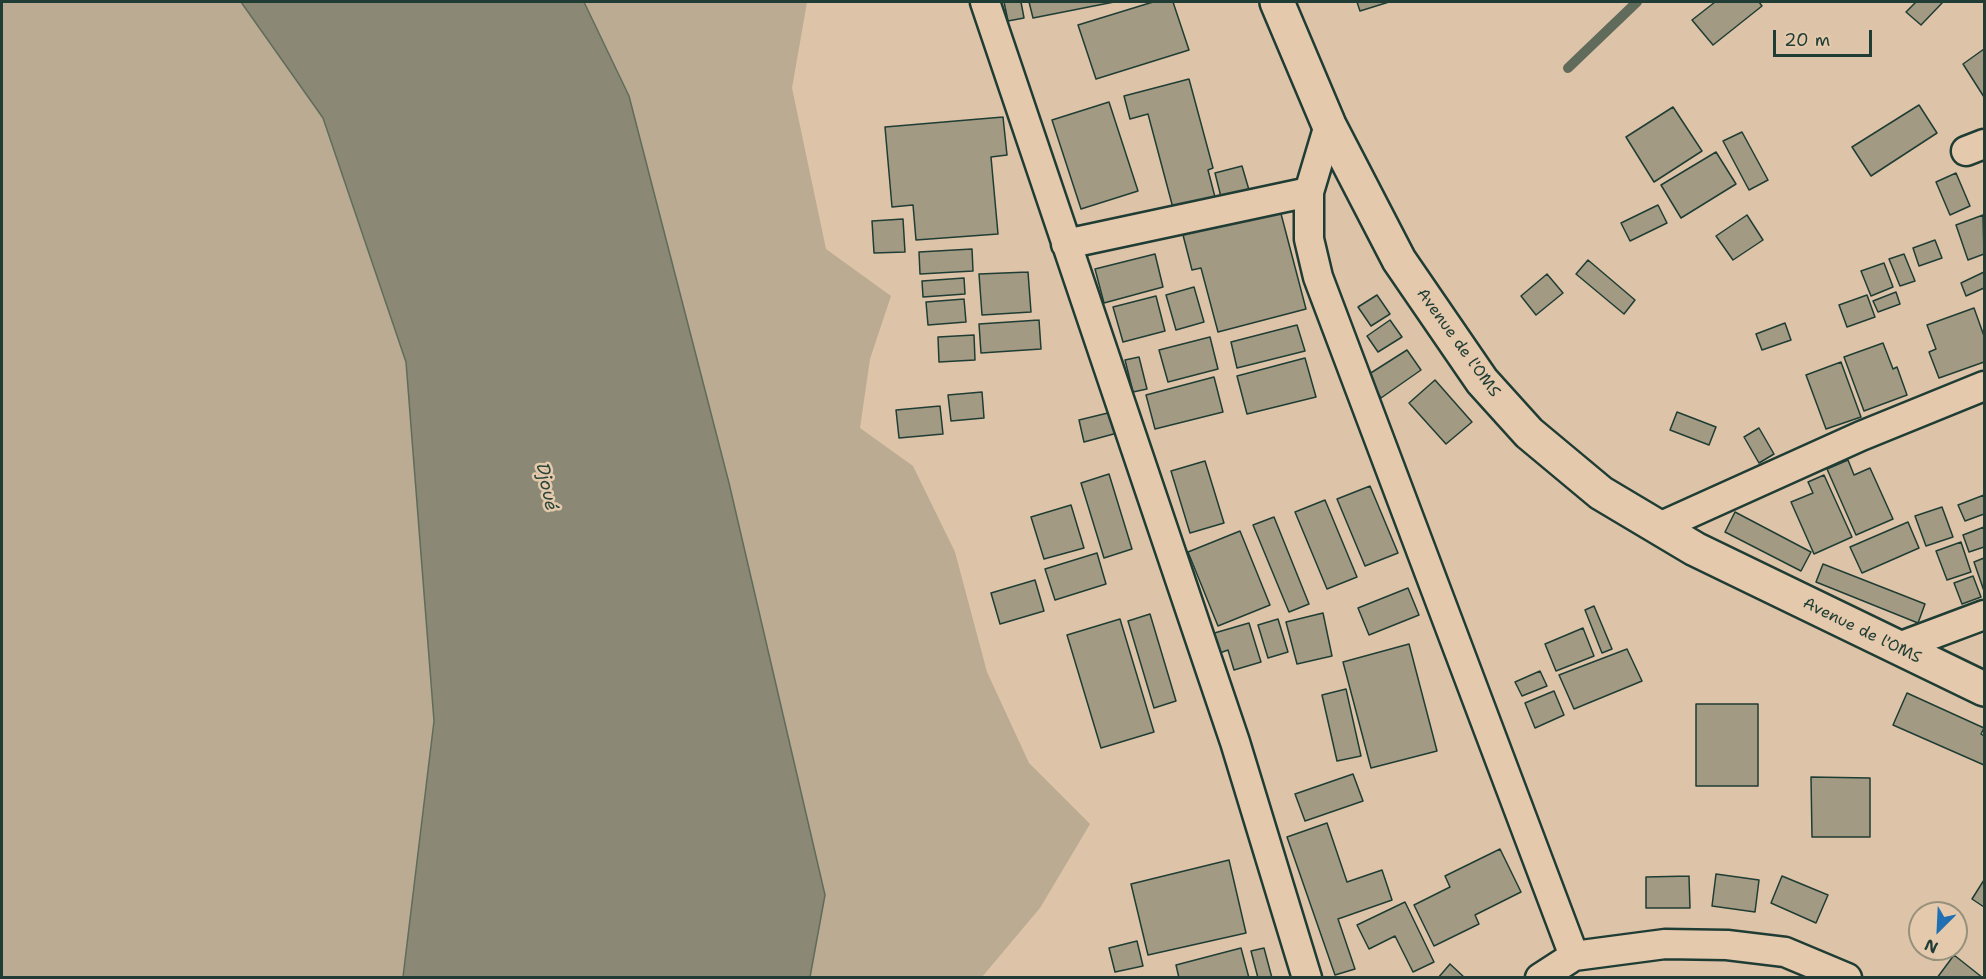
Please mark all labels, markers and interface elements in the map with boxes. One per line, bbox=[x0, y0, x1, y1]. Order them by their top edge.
scale bar bbox=[1776, 18, 1875, 56]
text: 20 m bbox=[1784, 28, 1830, 52]
street label: Avenue de l'OMS bbox=[1412, 285, 1504, 401]
water label: Djoué bbox=[530, 461, 562, 513]
street label: Avenue de l'OMS bbox=[1800, 594, 1924, 668]
north arrow bbox=[1908, 901, 1968, 961]
text: N bbox=[1921, 934, 1941, 958]

